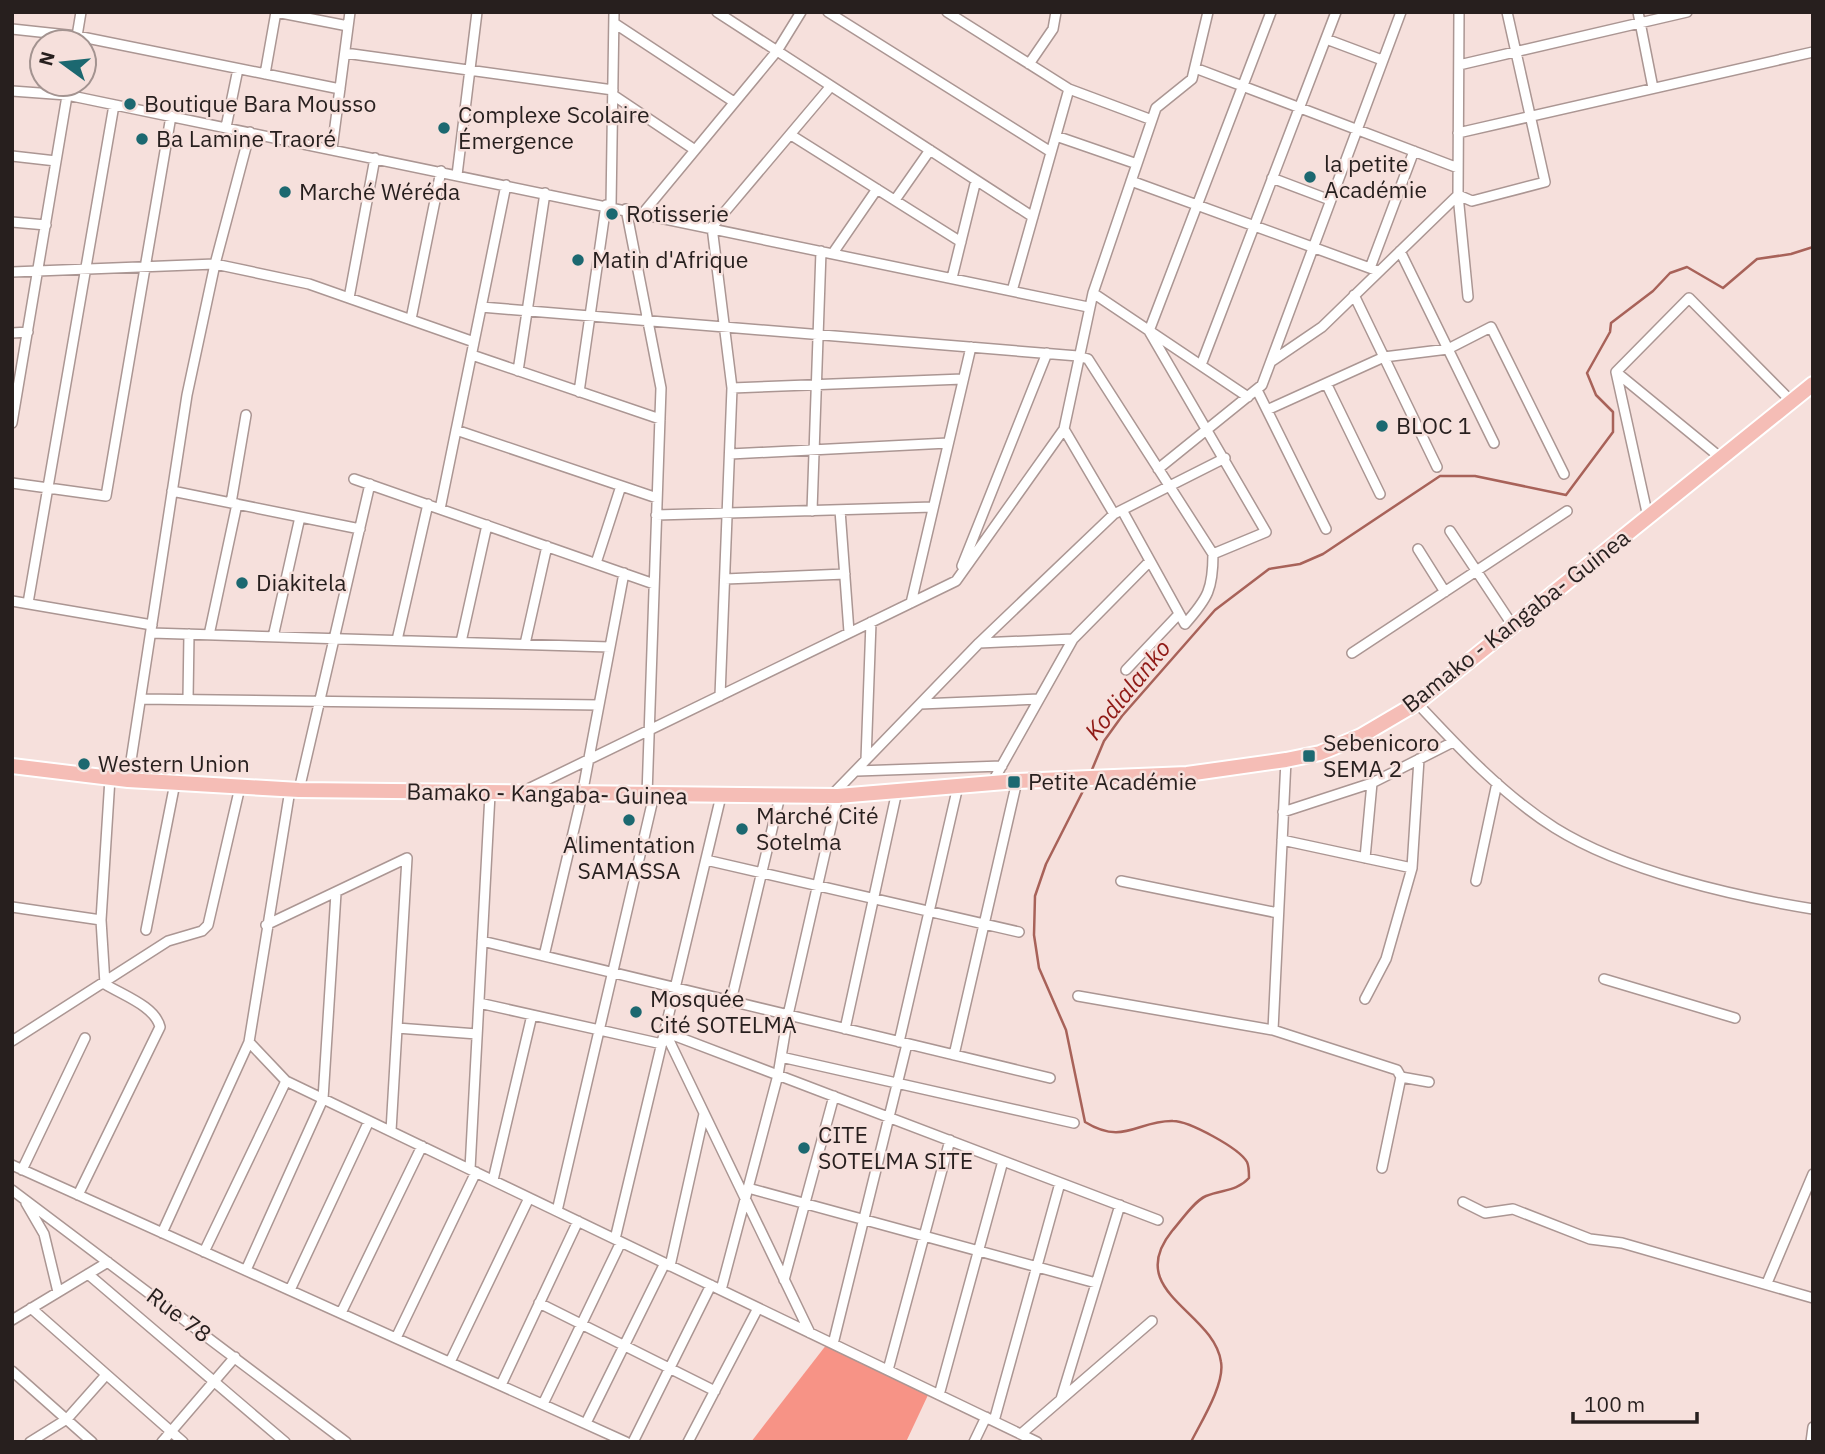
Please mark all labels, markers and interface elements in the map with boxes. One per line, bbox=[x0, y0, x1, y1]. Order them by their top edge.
north arrow bbox=[28, 28, 98, 98]
text: N bbox=[33, 49, 60, 68]
place label: Boutique Bara Mousso bbox=[144, 88, 376, 118]
marker: Boutique Bara Mousso bbox=[122, 96, 138, 112]
place label: Complexe Scolaire Émergence bbox=[458, 99, 650, 155]
marker: Complexe Scolaire Émergence bbox=[436, 120, 452, 136]
place label: Ba Lamine Traoré bbox=[156, 123, 336, 153]
marker: Ba Lamine Traoré bbox=[134, 131, 150, 147]
place label: la petite Académie bbox=[1324, 148, 1427, 204]
marker: la petite Académie bbox=[1302, 169, 1318, 185]
place label: Marché Wéréda bbox=[299, 176, 460, 206]
marker: Marché Wéréda bbox=[277, 184, 293, 200]
place label: Rotisserie bbox=[626, 198, 729, 228]
marker: Rotisserie bbox=[604, 206, 620, 222]
place label: Matin d'Afrique bbox=[592, 244, 748, 274]
marker: Matin d'Afrique bbox=[570, 252, 586, 268]
place label: BLOC 1 bbox=[1396, 410, 1472, 440]
marker: BLOC 1 bbox=[1374, 418, 1390, 434]
street label: Bamako - Kangaba- Guinea bbox=[1395, 522, 1635, 719]
place label: Diakitela bbox=[256, 567, 346, 597]
marker: Diakitela bbox=[234, 575, 250, 591]
water label: Kodialanko bbox=[1077, 633, 1178, 746]
place label: Sebenicoro SEMA 2 bbox=[1323, 727, 1439, 783]
place label: Western Union bbox=[98, 748, 250, 778]
marker: Sebenicoro SEMA 2 bbox=[1301, 748, 1317, 764]
marker: Western Union bbox=[76, 756, 92, 772]
place label: Petite Académie bbox=[1028, 766, 1197, 796]
marker: Petite Académie bbox=[1006, 774, 1022, 790]
street label: Bamako - Kangaba- Guinea bbox=[406, 776, 688, 810]
place label: Marché Cité Sotelma bbox=[756, 800, 879, 856]
marker: Alimentation SAMASSA bbox=[621, 812, 637, 828]
marker: Marché Cité Sotelma bbox=[734, 821, 750, 837]
place label: Alimentation SAMASSA bbox=[563, 829, 695, 885]
place label: Mosquée Cité SOTELMA bbox=[650, 983, 797, 1039]
marker: Mosquée Cité SOTELMA bbox=[628, 1004, 644, 1020]
place label: CITE SOTELMA SITE bbox=[818, 1119, 973, 1175]
marker: CITE SOTELMA SITE bbox=[796, 1140, 812, 1156]
street label: Rue 78 bbox=[141, 1280, 218, 1348]
scale bar bbox=[1573, 1380, 1697, 1424]
text: 100 m bbox=[1584, 1390, 1645, 1418]

